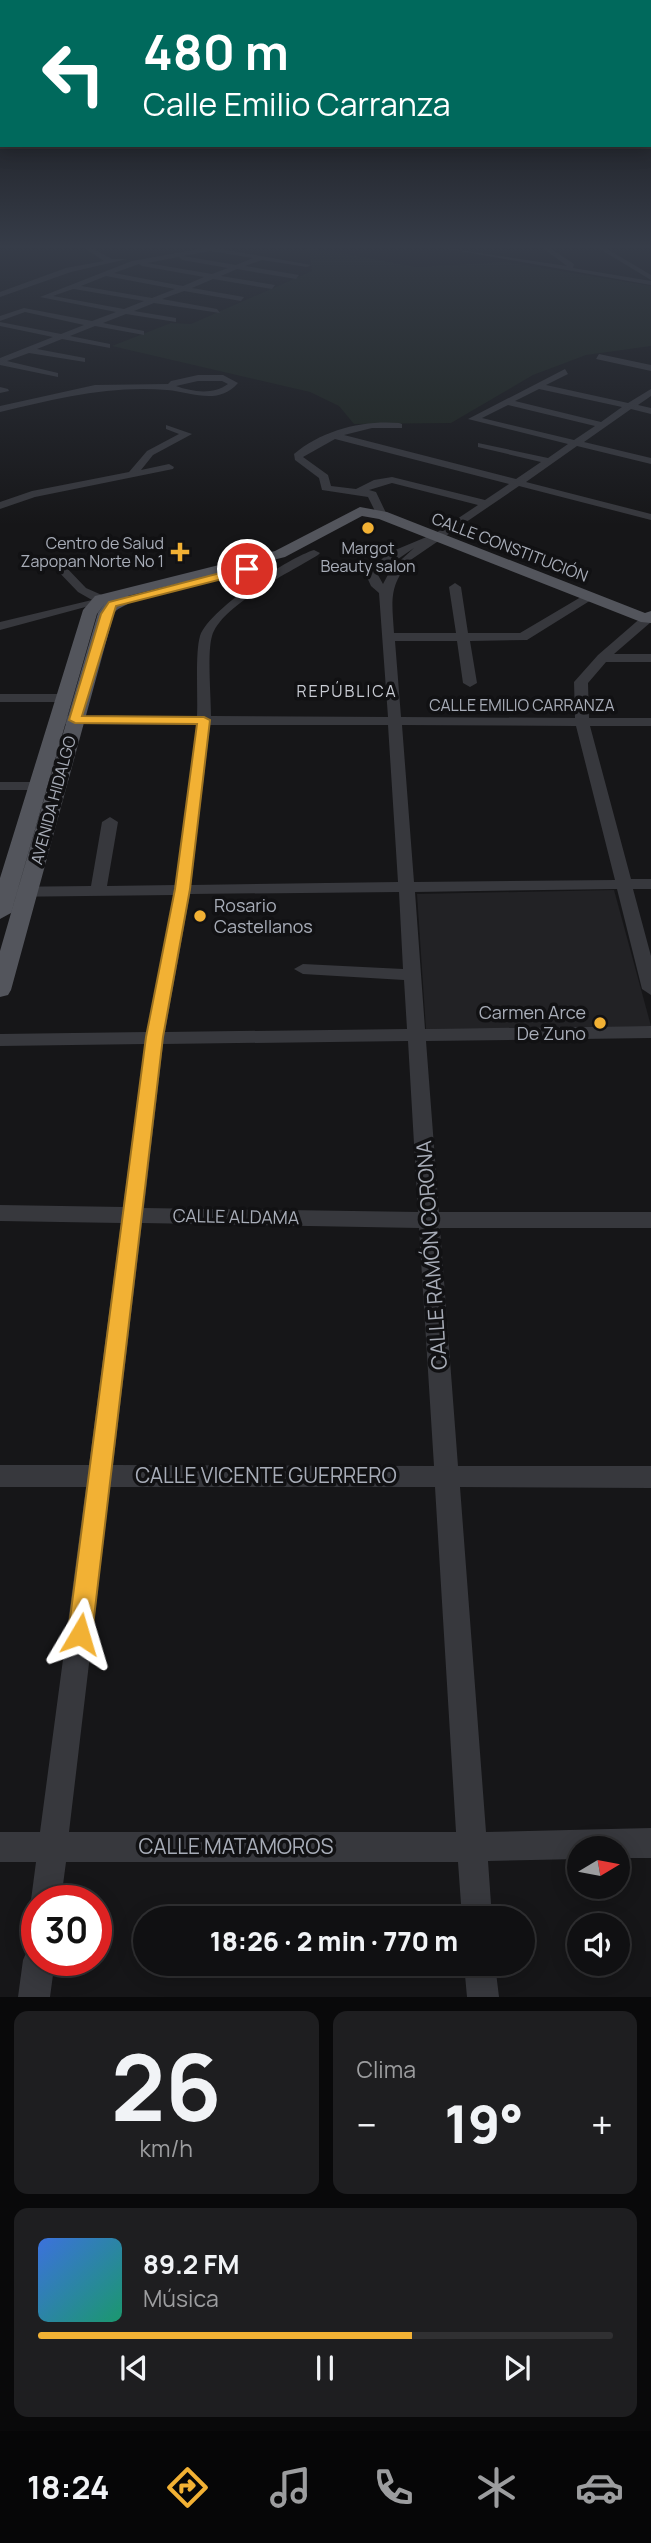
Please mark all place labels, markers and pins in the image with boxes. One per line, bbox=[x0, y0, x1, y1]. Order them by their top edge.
marker: Margot Beauty salon bbox=[360, 520, 376, 536]
place label: Centro de Salud Zapopan Norte No 1 bbox=[21, 532, 164, 572]
place label: Margot Beauty salon bbox=[320, 537, 416, 577]
pin bbox=[217, 539, 277, 599]
marker: Centro de Salud Zapopan Norte No 1 bbox=[170, 542, 190, 562]
place label: Rosario Castellanos bbox=[214, 893, 313, 938]
marker: Rosario Castellanos bbox=[192, 908, 208, 924]
place label: Carmen Arce De Zuno bbox=[479, 1000, 586, 1045]
marker: Carmen Arce De Zuno bbox=[592, 1015, 608, 1031]

